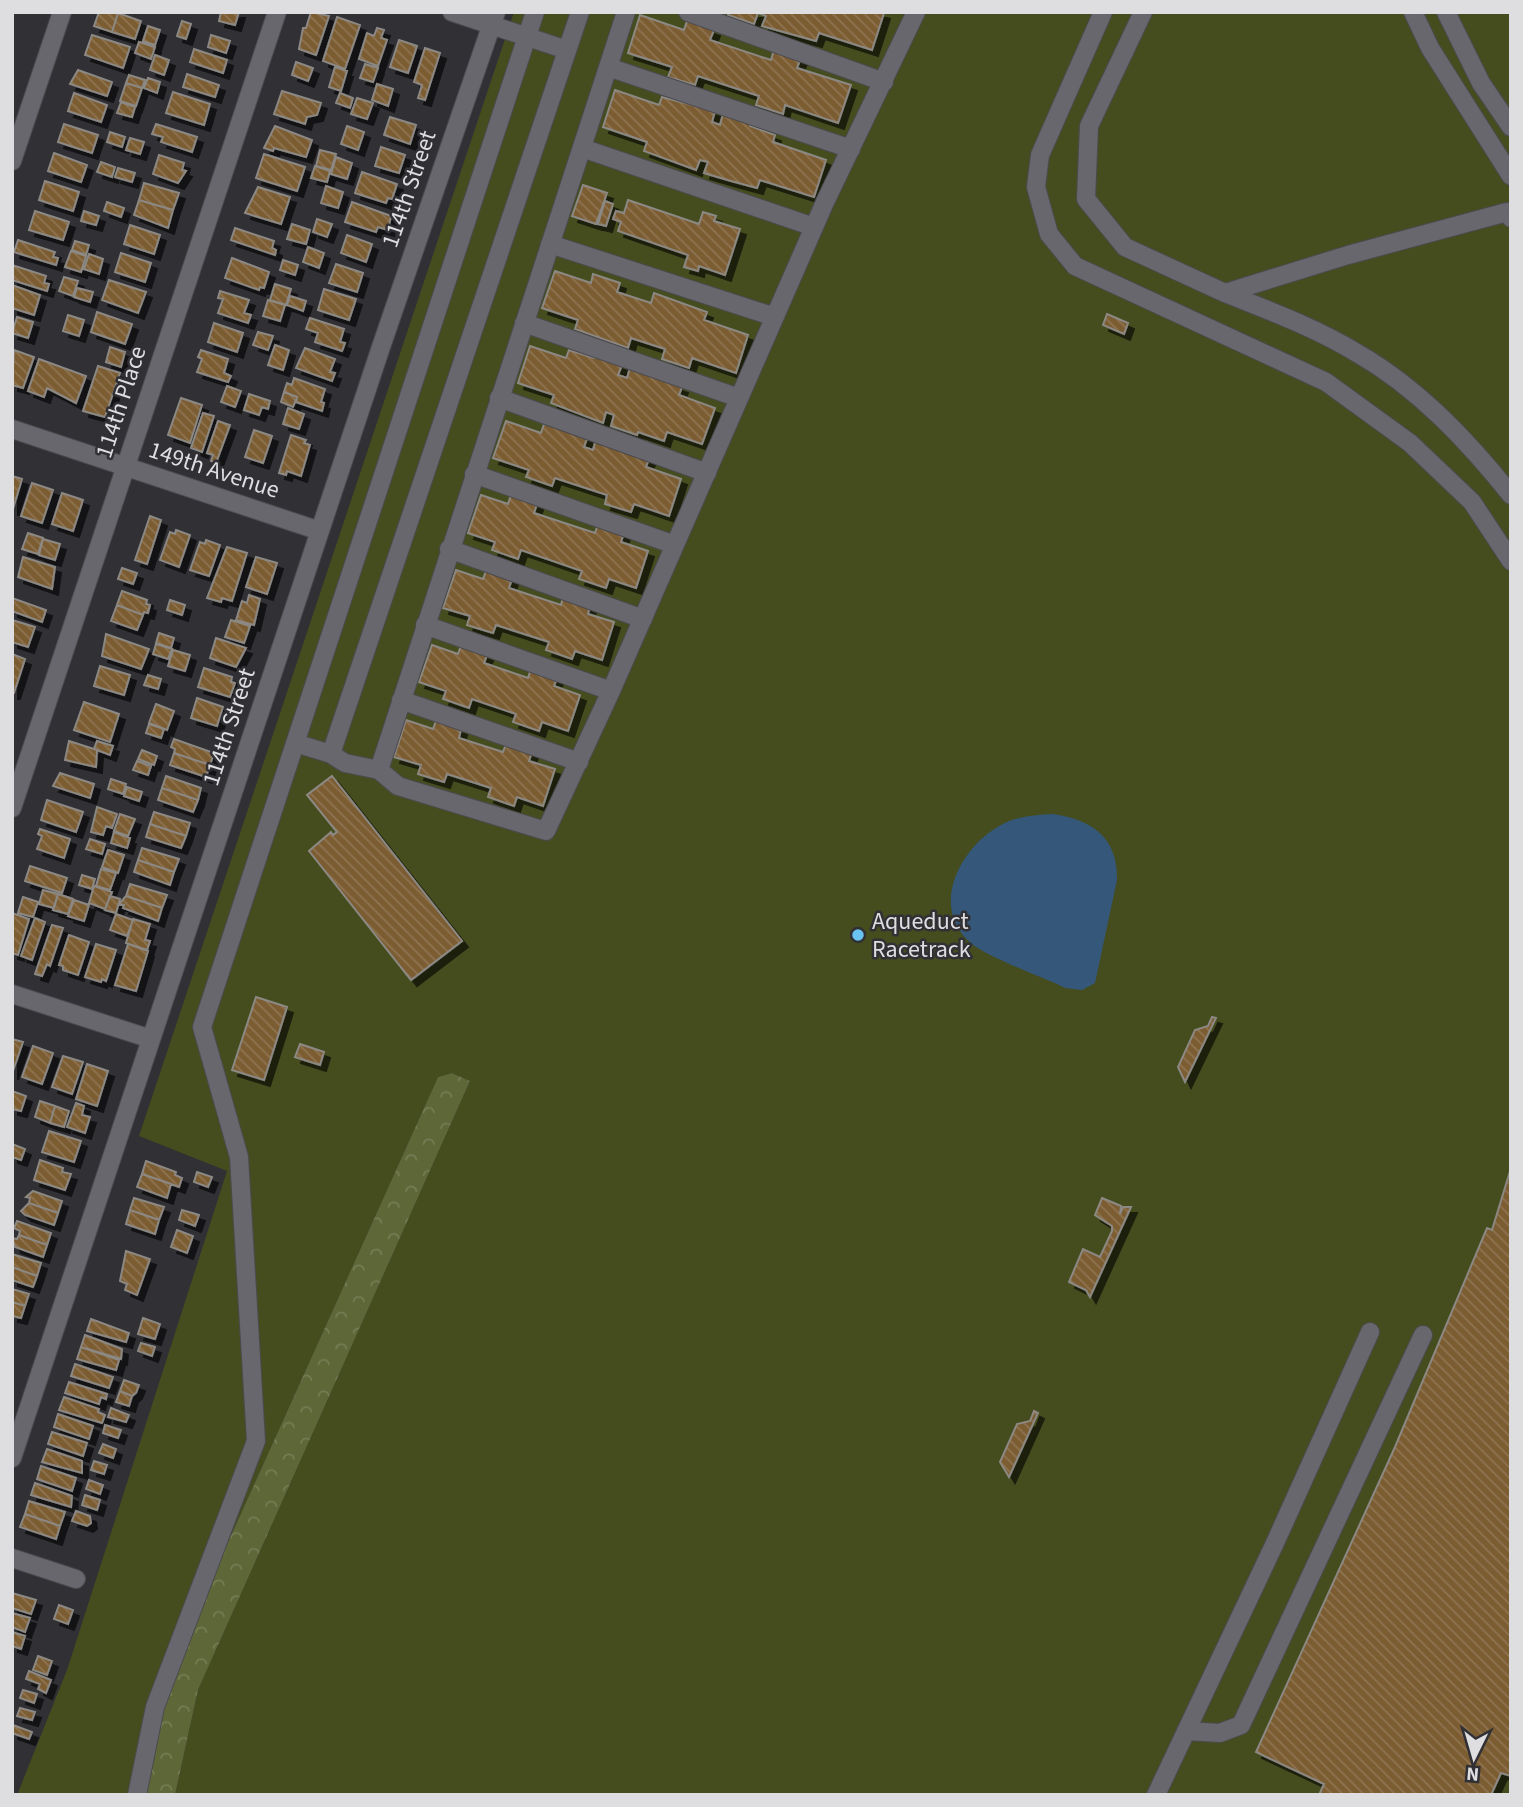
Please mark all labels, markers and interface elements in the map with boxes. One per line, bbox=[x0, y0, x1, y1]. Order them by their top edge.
street label: 114th Street bbox=[373, 126, 445, 252]
street label: 114th Place bbox=[86, 341, 156, 463]
street label: 149th Avenue bbox=[144, 432, 284, 508]
street label: 114th Street bbox=[194, 664, 264, 790]
place label: Aqueduct Racetrack bbox=[872, 904, 971, 967]
marker: Aqueduct Racetrack bbox=[850, 927, 866, 943]
north arrow bbox=[1439, 1723, 1509, 1793]
text: N bbox=[1465, 1759, 1480, 1787]

